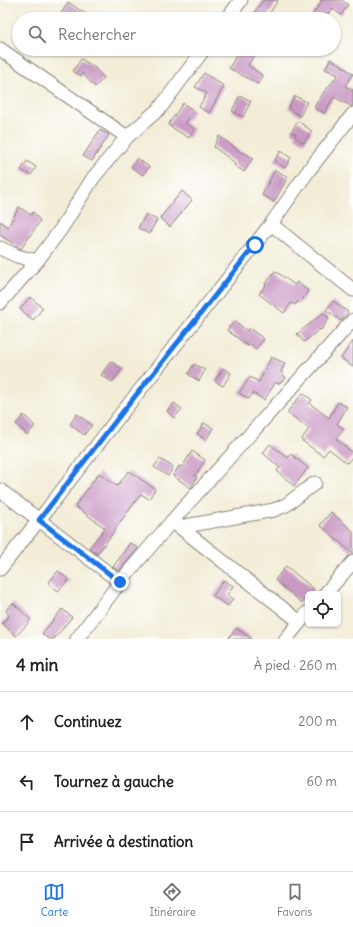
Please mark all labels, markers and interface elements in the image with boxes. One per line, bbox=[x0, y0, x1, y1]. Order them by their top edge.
search box bbox=[12, 12, 341, 56]
icon: search bbox=[26, 23, 48, 45]
text: Rechercher bbox=[58, 25, 136, 44]
route start bbox=[246, 236, 264, 254]
route end bbox=[111, 573, 129, 591]
map controls bbox=[305, 591, 341, 627]
button: locate bbox=[305, 591, 341, 627]
text: 4 min bbox=[16, 654, 58, 676]
text: À pied · 260 m bbox=[254, 657, 337, 674]
icon: ahead bbox=[16, 711, 38, 733]
text: Continuez bbox=[54, 712, 122, 731]
text: 200 m bbox=[298, 713, 337, 730]
icon: left bbox=[16, 771, 38, 793]
text: Tournez à gauche bbox=[54, 772, 174, 791]
text: 60 m bbox=[306, 773, 337, 790]
icon: arrive bbox=[16, 831, 38, 853]
text: Arrivée à destination bbox=[54, 832, 193, 851]
tab: Carte bbox=[41, 881, 68, 919]
tab: Itinéraire bbox=[149, 881, 196, 919]
tab: Favoris bbox=[277, 881, 312, 919]

